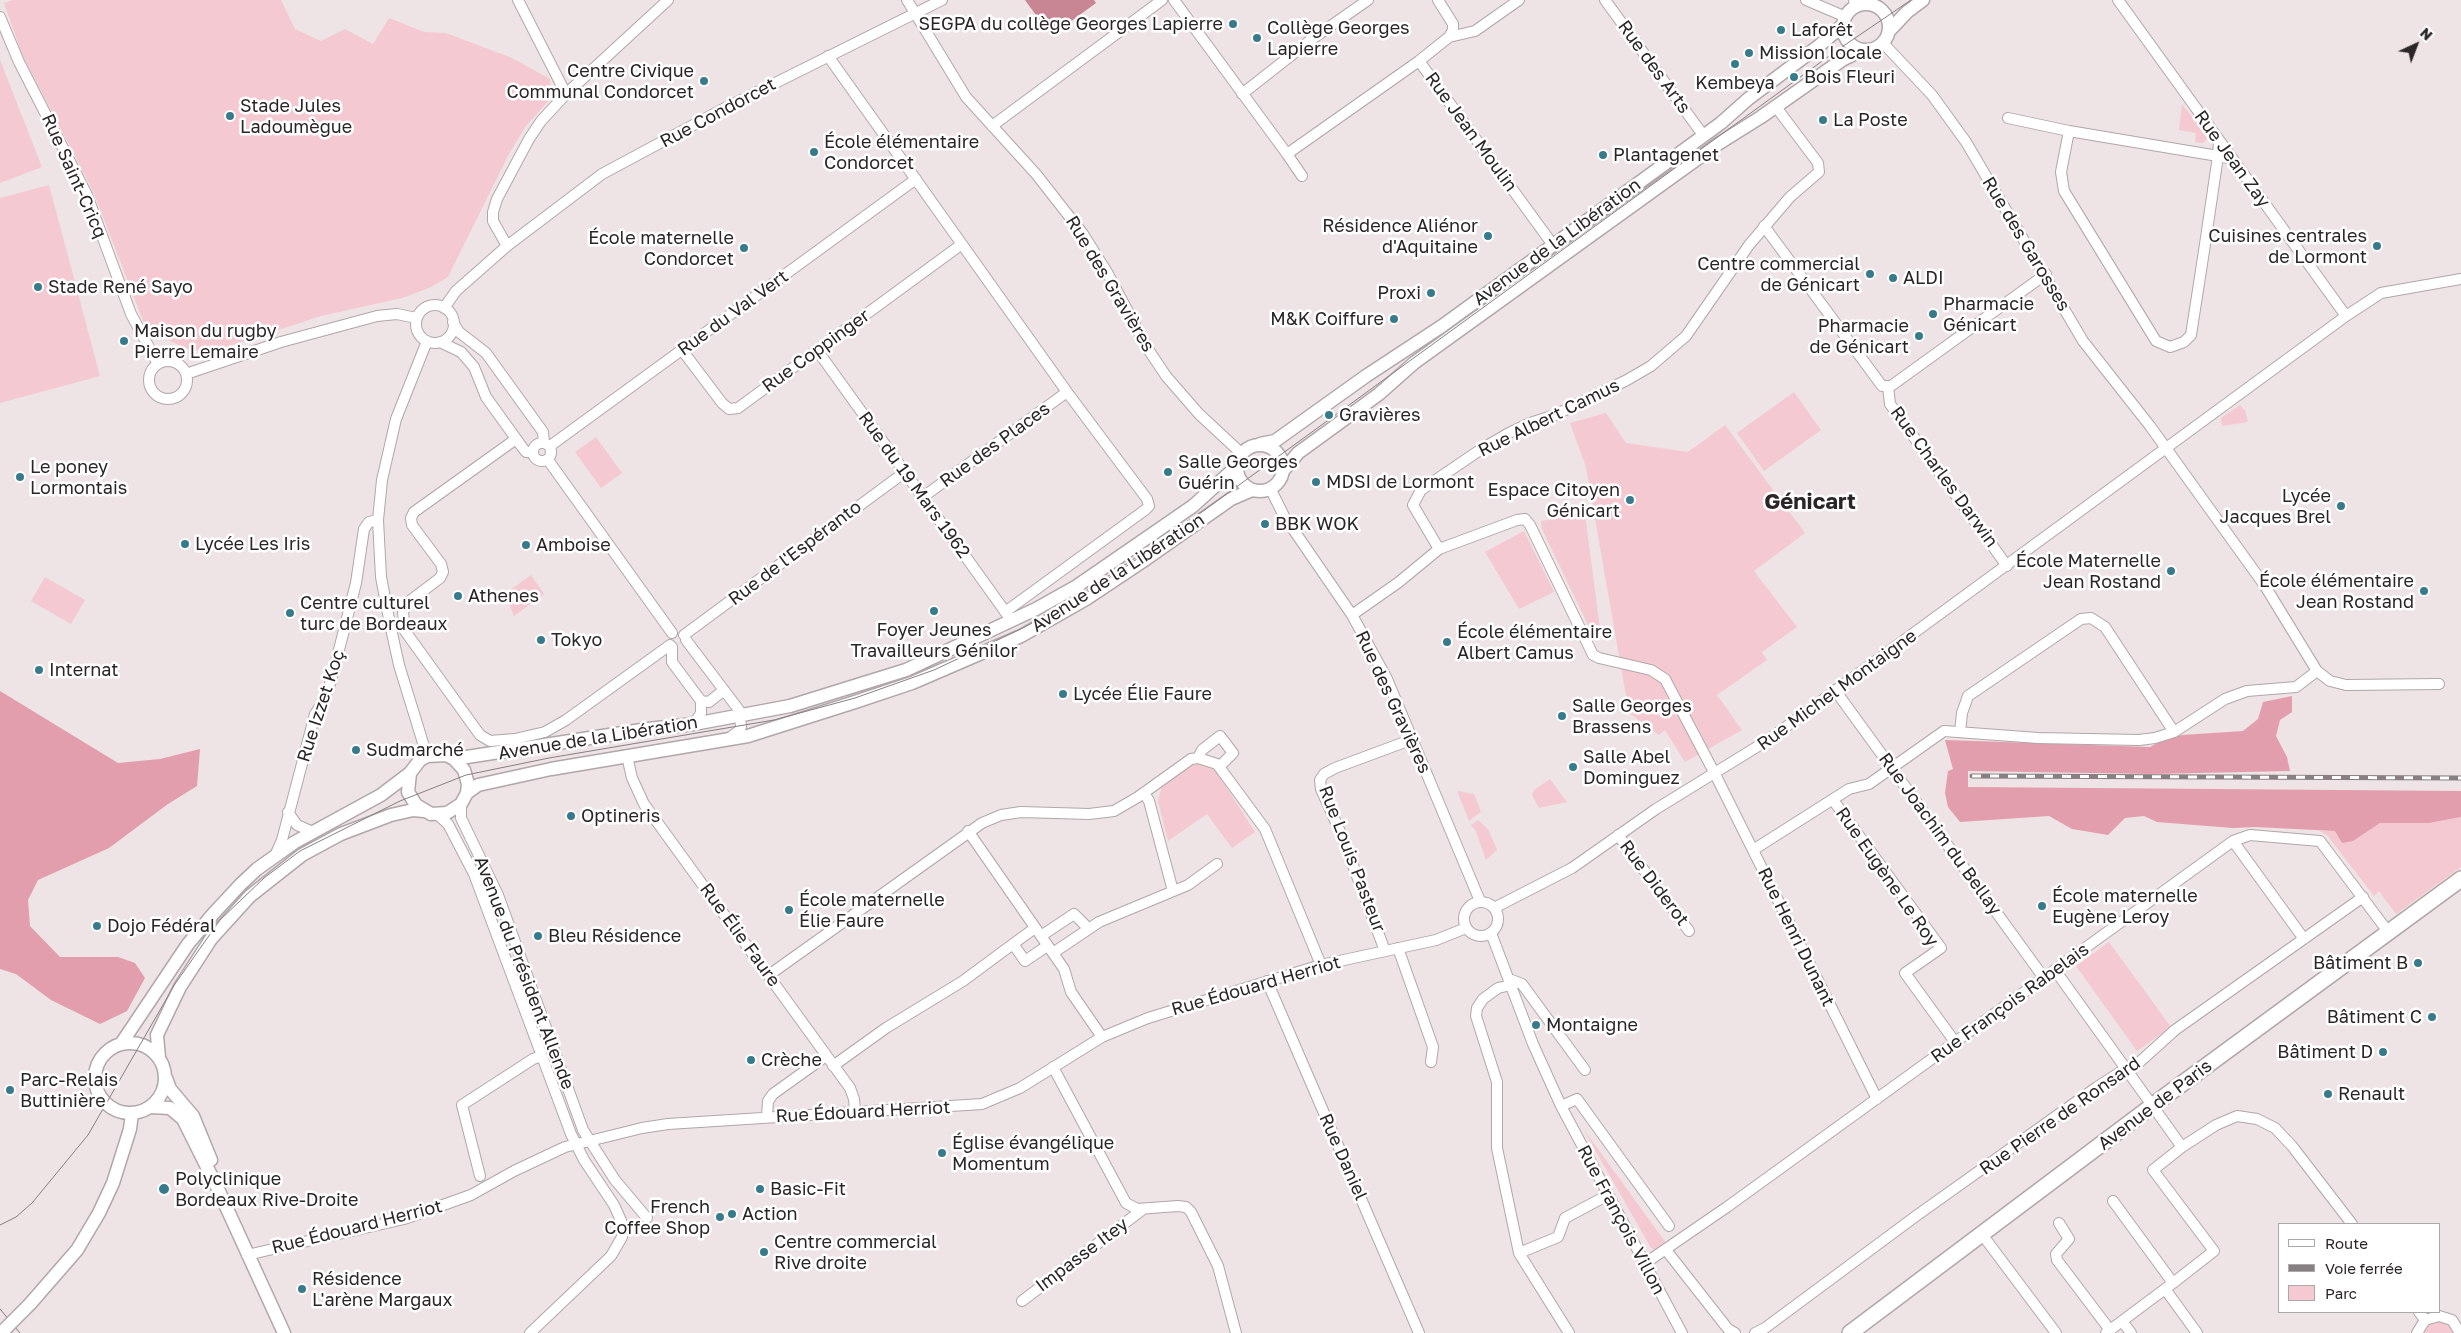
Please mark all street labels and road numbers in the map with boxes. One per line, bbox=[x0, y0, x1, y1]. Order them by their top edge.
street label: Rue des Arts bbox=[1613, 16, 1695, 118]
street label: Rue Jean Moulin bbox=[1420, 68, 1522, 196]
street label: Rue Condorcet bbox=[656, 73, 780, 153]
street label: Rue Jean Zay bbox=[2190, 106, 2274, 212]
street label: Rue Saint-Cricq bbox=[37, 111, 111, 241]
street label: Rue des Garosses bbox=[1977, 173, 2075, 315]
street label: Avenue de la Libération bbox=[1469, 174, 1645, 310]
street label: Rue des Gravières bbox=[1061, 212, 1159, 356]
street label: Rue du Val Vert bbox=[673, 266, 793, 360]
street label: Rue Coppinger bbox=[758, 305, 874, 397]
street label: Rue Albert Camus bbox=[1475, 374, 1623, 462]
street label: Rue des Places bbox=[936, 398, 1054, 492]
street label: Rue Charles Darwin bbox=[1886, 402, 2002, 552]
street label: Rue du 19 Mars 1962 bbox=[854, 407, 974, 563]
street label: Rue de l'Espéranto bbox=[724, 496, 866, 610]
street label: Avenue de la Libération bbox=[1027, 509, 1209, 637]
street label: Rue Michel Montaigne bbox=[1753, 625, 1921, 755]
street label: Rue des Gravières bbox=[1351, 627, 1435, 777]
street label: Rue Izzet Koç bbox=[293, 647, 349, 765]
street label: Avenue de la Libération bbox=[497, 712, 699, 764]
street label: Rue Joachim du Bellay bbox=[1874, 749, 2006, 919]
street label: Rue Louis Pasteur bbox=[1314, 783, 1390, 935]
street label: Rue Eugène Le Roy bbox=[1831, 803, 1943, 951]
street label: Rue Diderot bbox=[1615, 836, 1693, 930]
street label: Avenue du Président Allende bbox=[469, 853, 579, 1093]
street label: Rue Henri Dunant bbox=[1753, 864, 1839, 1010]
street label: Rue Élie Faure bbox=[695, 879, 785, 991]
street label: Rue François Rabelais bbox=[1927, 938, 2093, 1068]
street label: Rue Édouard Herriot bbox=[1169, 952, 1343, 1020]
street label: Rue Pierre de Ronsard bbox=[1976, 1052, 2144, 1180]
street label: Avenue de Paris bbox=[2094, 1055, 2216, 1155]
street label: Rue Édouard Herriot bbox=[775, 1097, 951, 1127]
street label: Rue Daniel bbox=[1314, 1110, 1372, 1204]
street label: Rue François Villon bbox=[1572, 1142, 1670, 1298]
street label: Rue Édouard Herriot bbox=[270, 1195, 444, 1259]
street label: Impasse Itey bbox=[1032, 1213, 1132, 1297]

